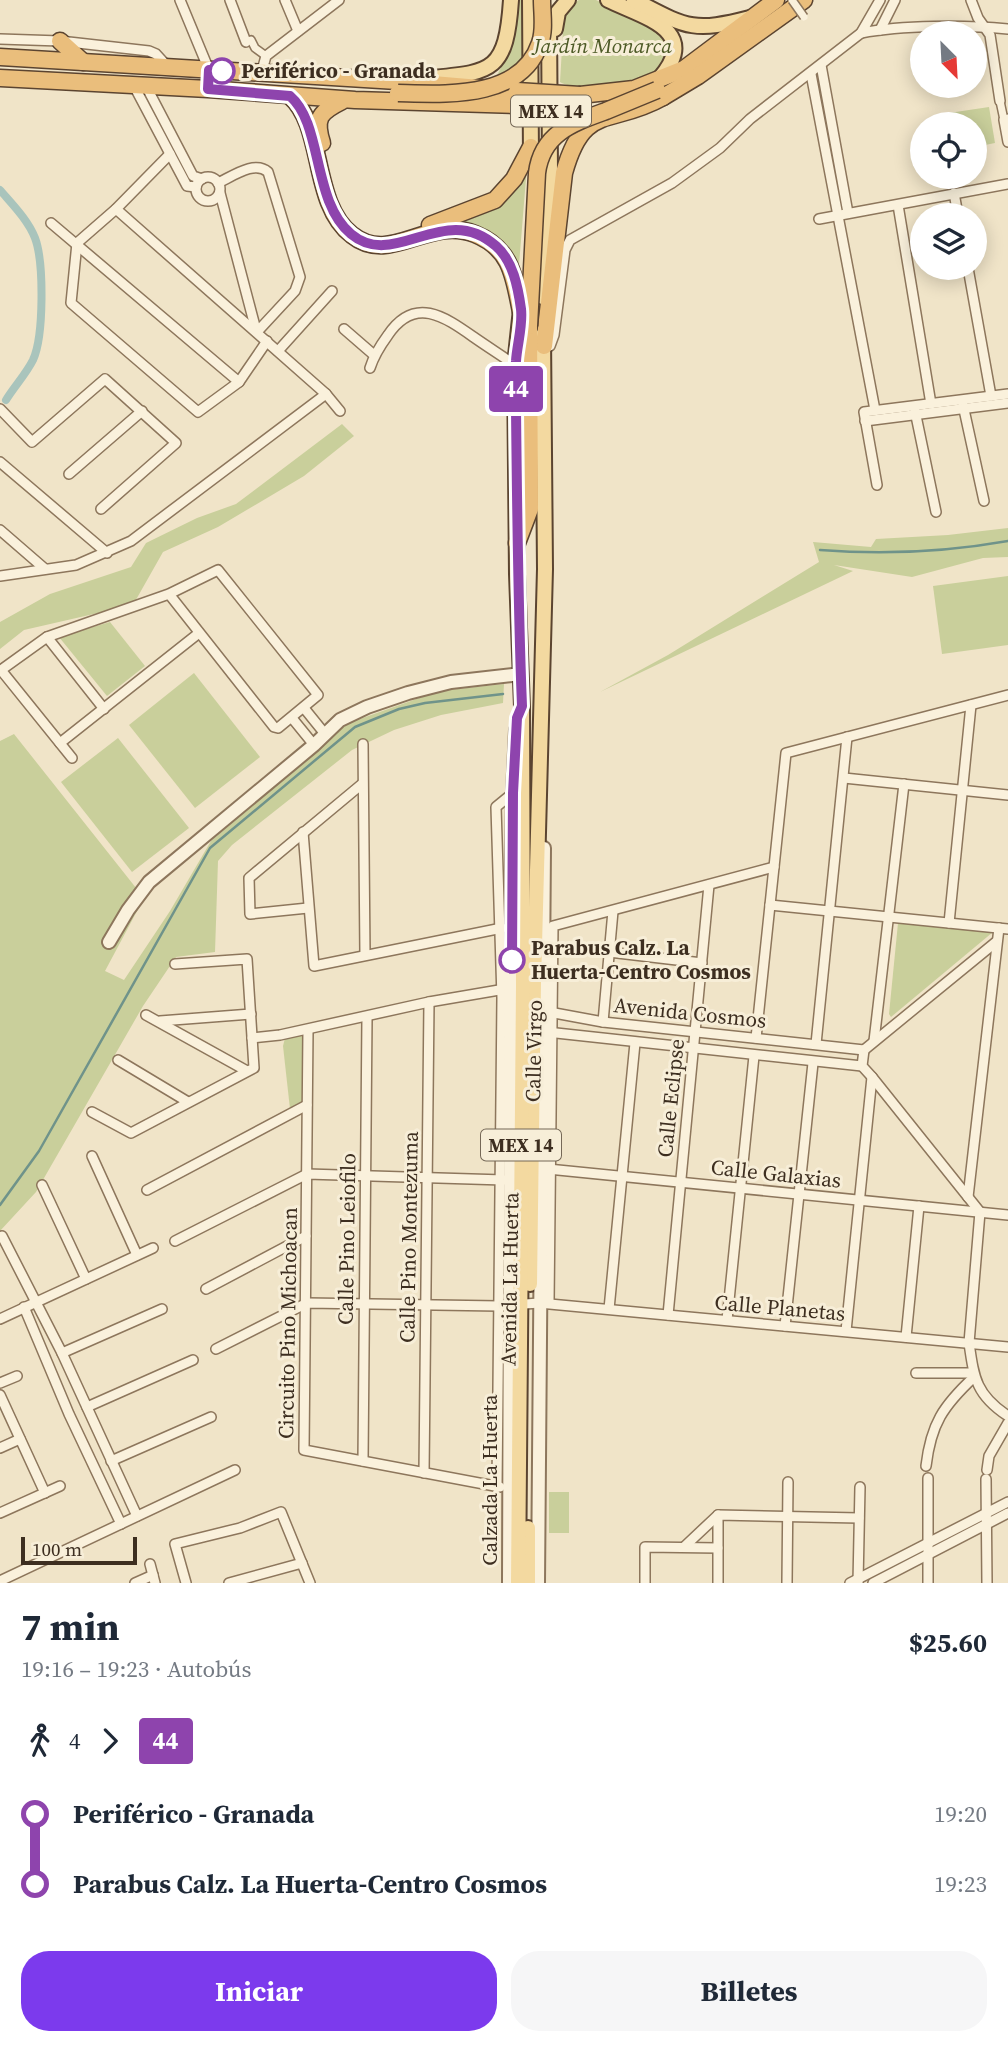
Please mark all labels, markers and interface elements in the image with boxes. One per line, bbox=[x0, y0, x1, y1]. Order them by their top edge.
north arrow bbox=[910, 21, 987, 98]
map controls bbox=[910, 21, 987, 280]
park label: Jardín Monarca bbox=[531, 31, 672, 60]
place label: Periférico - Granada bbox=[241, 56, 437, 85]
marker: Periférico - Granada bbox=[209, 58, 235, 84]
road number: MEX 14 bbox=[511, 96, 591, 127]
button: locate bbox=[910, 112, 987, 189]
button: layers bbox=[910, 203, 987, 280]
line badge: 44 bbox=[484, 366, 548, 412]
text: 44 bbox=[503, 372, 529, 405]
place label: Parabus Calz. La Huerta-Centro Cosmos bbox=[531, 933, 751, 986]
marker: Parabus Calz. La Huerta-Centro Cosmos bbox=[499, 947, 525, 973]
street label: Avenida Cosmos bbox=[612, 990, 768, 1035]
street label: Calle Virgo bbox=[518, 1000, 549, 1102]
street label: Calle Eclipse bbox=[650, 1037, 691, 1159]
road number: MEX 14 bbox=[481, 1130, 561, 1161]
street label: Calle Pino Montezuma bbox=[392, 1131, 425, 1343]
street label: Calle Galaxias bbox=[709, 1152, 843, 1195]
street label: Calle Pino Leiofilo bbox=[331, 1153, 362, 1325]
street label: Avenida La Huerta bbox=[493, 1192, 526, 1366]
street label: Circuito Pino Michoacan bbox=[271, 1207, 304, 1439]
street label: Calle Planetas bbox=[713, 1287, 847, 1328]
street label: Calzada La Huerta bbox=[475, 1394, 504, 1566]
scale bar bbox=[21, 1534, 136, 1566]
text: 100 m bbox=[32, 1536, 82, 1562]
text: 7 min bbox=[21, 1601, 120, 1653]
text: $25.60 bbox=[909, 1625, 987, 1661]
text: 19:16 – 19:23 · Autobús bbox=[21, 1653, 251, 1685]
icon: walk bbox=[21, 1722, 59, 1760]
icon: forward bbox=[91, 1722, 129, 1760]
text: 44 bbox=[153, 1724, 179, 1757]
text: 4 bbox=[69, 1725, 81, 1757]
text: Periférico - Granada bbox=[73, 1796, 314, 1832]
text: 19:20 bbox=[934, 1798, 987, 1830]
text: Parabus Calz. La Huerta-Centro Cosmos bbox=[73, 1866, 547, 1902]
text: 19:23 bbox=[934, 1868, 987, 1900]
button: Iniciar bbox=[21, 1951, 497, 2031]
button: Billetes bbox=[511, 1951, 987, 2031]

